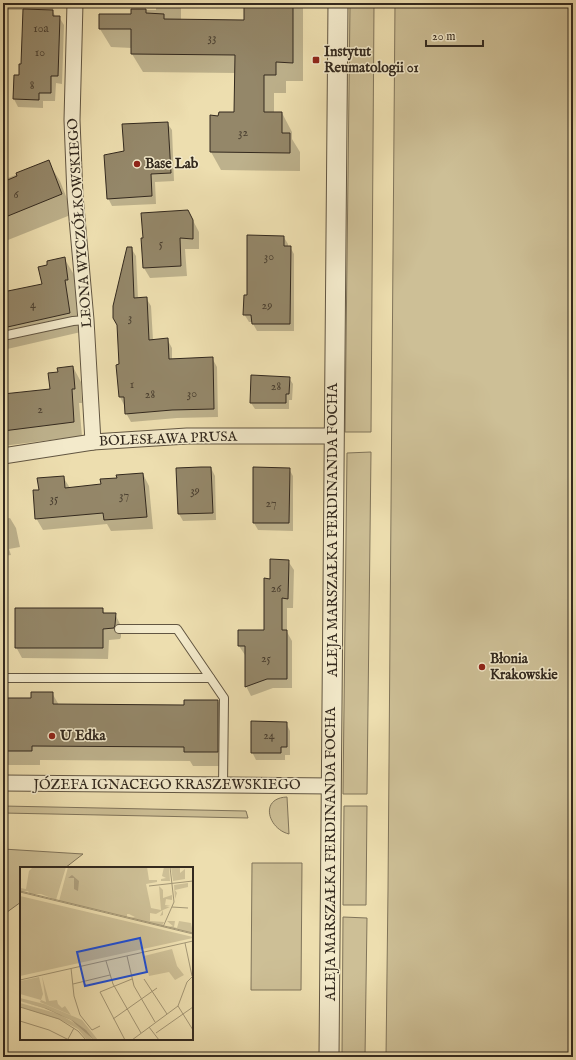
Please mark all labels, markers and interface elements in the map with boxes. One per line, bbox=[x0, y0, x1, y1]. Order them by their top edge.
house number: 10a bbox=[33, 21, 50, 36]
scale bar bbox=[426, 22, 483, 48]
text: 20 m bbox=[432, 29, 455, 44]
house number: 33 bbox=[208, 30, 216, 45]
place label: Instytut Reumatologii 01 bbox=[324, 43, 419, 77]
house number: 10 bbox=[35, 45, 45, 60]
marker: Instytut Reumatologii 01 bbox=[311, 55, 321, 65]
house number: 8 bbox=[30, 78, 35, 93]
street label: LEONA WYCZÓŁKOWSKIEGO bbox=[63, 117, 96, 328]
house number: 32 bbox=[238, 125, 248, 140]
place label: Base Lab bbox=[145, 155, 199, 173]
marker: Base Lab bbox=[132, 159, 142, 169]
house number: 6 bbox=[13, 187, 19, 202]
house number: 5 bbox=[159, 236, 164, 251]
house number: 30 bbox=[264, 249, 274, 264]
house number: 4 bbox=[30, 297, 36, 312]
house number: 29 bbox=[262, 298, 272, 313]
house number: 3 bbox=[128, 310, 132, 325]
house number: 1 bbox=[130, 377, 134, 392]
house number: 28 bbox=[271, 379, 281, 394]
street label: ALEJA MARSZAŁKA FERDINANDA FOCHA bbox=[324, 382, 342, 678]
house number: 30 bbox=[187, 386, 197, 401]
house number: 28 bbox=[145, 387, 155, 402]
house number: 2 bbox=[37, 402, 43, 417]
street label: BOLESŁAWA PRUSA bbox=[99, 428, 238, 450]
house number: 39 bbox=[190, 483, 200, 498]
house number: 37 bbox=[119, 488, 129, 503]
house number: 35 bbox=[50, 491, 59, 506]
house number: 27 bbox=[265, 496, 277, 511]
house number: 26 bbox=[271, 581, 282, 596]
place label: Błonia Krakowskie bbox=[490, 650, 558, 684]
house number: 25 bbox=[261, 651, 272, 666]
marker: Błonia Krakowskie bbox=[477, 662, 487, 672]
street label: ALEJA MARSZAŁKA FERDINANDA FOCHA bbox=[322, 706, 340, 1002]
place label: U Edka bbox=[59, 727, 107, 745]
house number: 24 bbox=[263, 728, 275, 743]
marker: U Edka bbox=[47, 731, 57, 741]
street label: JÓZEFA IGNACEGO KRASZEWSKIEGO bbox=[31, 775, 301, 794]
inset map bbox=[20, 867, 193, 1040]

